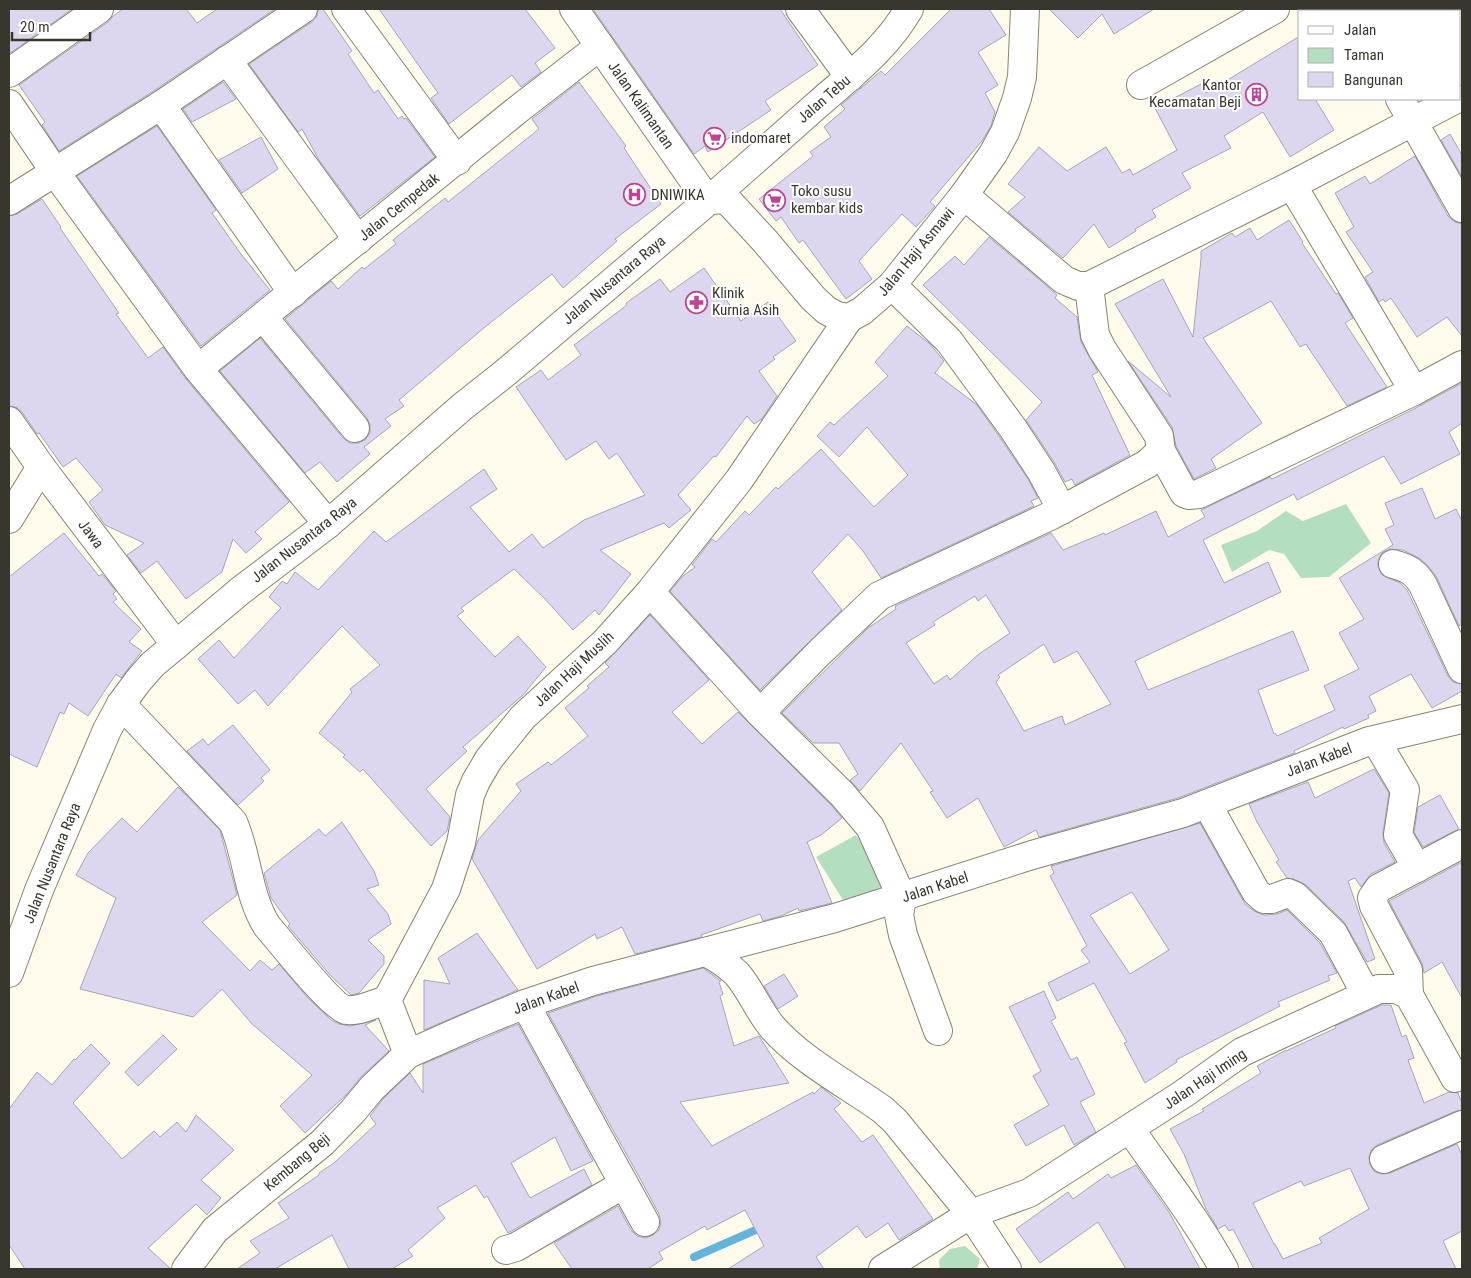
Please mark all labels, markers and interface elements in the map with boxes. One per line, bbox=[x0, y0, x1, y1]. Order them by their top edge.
scale bar bbox=[12, 10, 90, 42]
legend bbox=[1298, 10, 1461, 100]
text: 20 m bbox=[20, 18, 50, 36]
text: Jalan bbox=[1344, 21, 1376, 39]
text: Taman bbox=[1344, 46, 1384, 64]
street label: Jalan Kalimantan bbox=[604, 58, 678, 152]
street label: Jalan Tebu bbox=[794, 71, 854, 127]
text: Bangunan bbox=[1344, 71, 1403, 89]
place label: Kantor Kecamatan Beji bbox=[1149, 76, 1241, 111]
building icon: Kantor Kecamatan Beji bbox=[1245, 82, 1269, 106]
supermarket icon: indomaret bbox=[703, 126, 727, 150]
place label: indomaret bbox=[731, 129, 791, 147]
street label: Jalan Cempedak bbox=[355, 169, 443, 245]
place label: Toko susu kembar kids bbox=[791, 182, 863, 217]
hospital icon: DNIWIKA bbox=[623, 183, 647, 207]
place label: DNIWIKA bbox=[651, 186, 705, 204]
supermarket icon: Toko susu kembar kids bbox=[763, 188, 787, 212]
street label: Jalan Haji Asmawi bbox=[874, 204, 958, 300]
street label: Jalan Nusantara Raya bbox=[559, 232, 669, 328]
place label: Klinik Kurnia Asih bbox=[712, 284, 779, 319]
pharmacy icon: Klinik Kurnia Asih bbox=[684, 290, 708, 314]
street label: Jalan Nusantara Raya bbox=[248, 493, 360, 587]
street label: Jawa bbox=[74, 516, 108, 552]
street label: Jalan Haji Muslih bbox=[531, 628, 617, 710]
street label: Jalan Kabel bbox=[1284, 739, 1354, 781]
street label: Jalan Nusantara Raya bbox=[20, 800, 84, 926]
street label: Jalan Kabel bbox=[899, 868, 971, 906]
street label: Jalan Kabel bbox=[510, 978, 582, 1018]
street label: Jalan Haji Iming bbox=[1160, 1045, 1250, 1113]
street label: Kembang Beji bbox=[260, 1129, 334, 1195]

